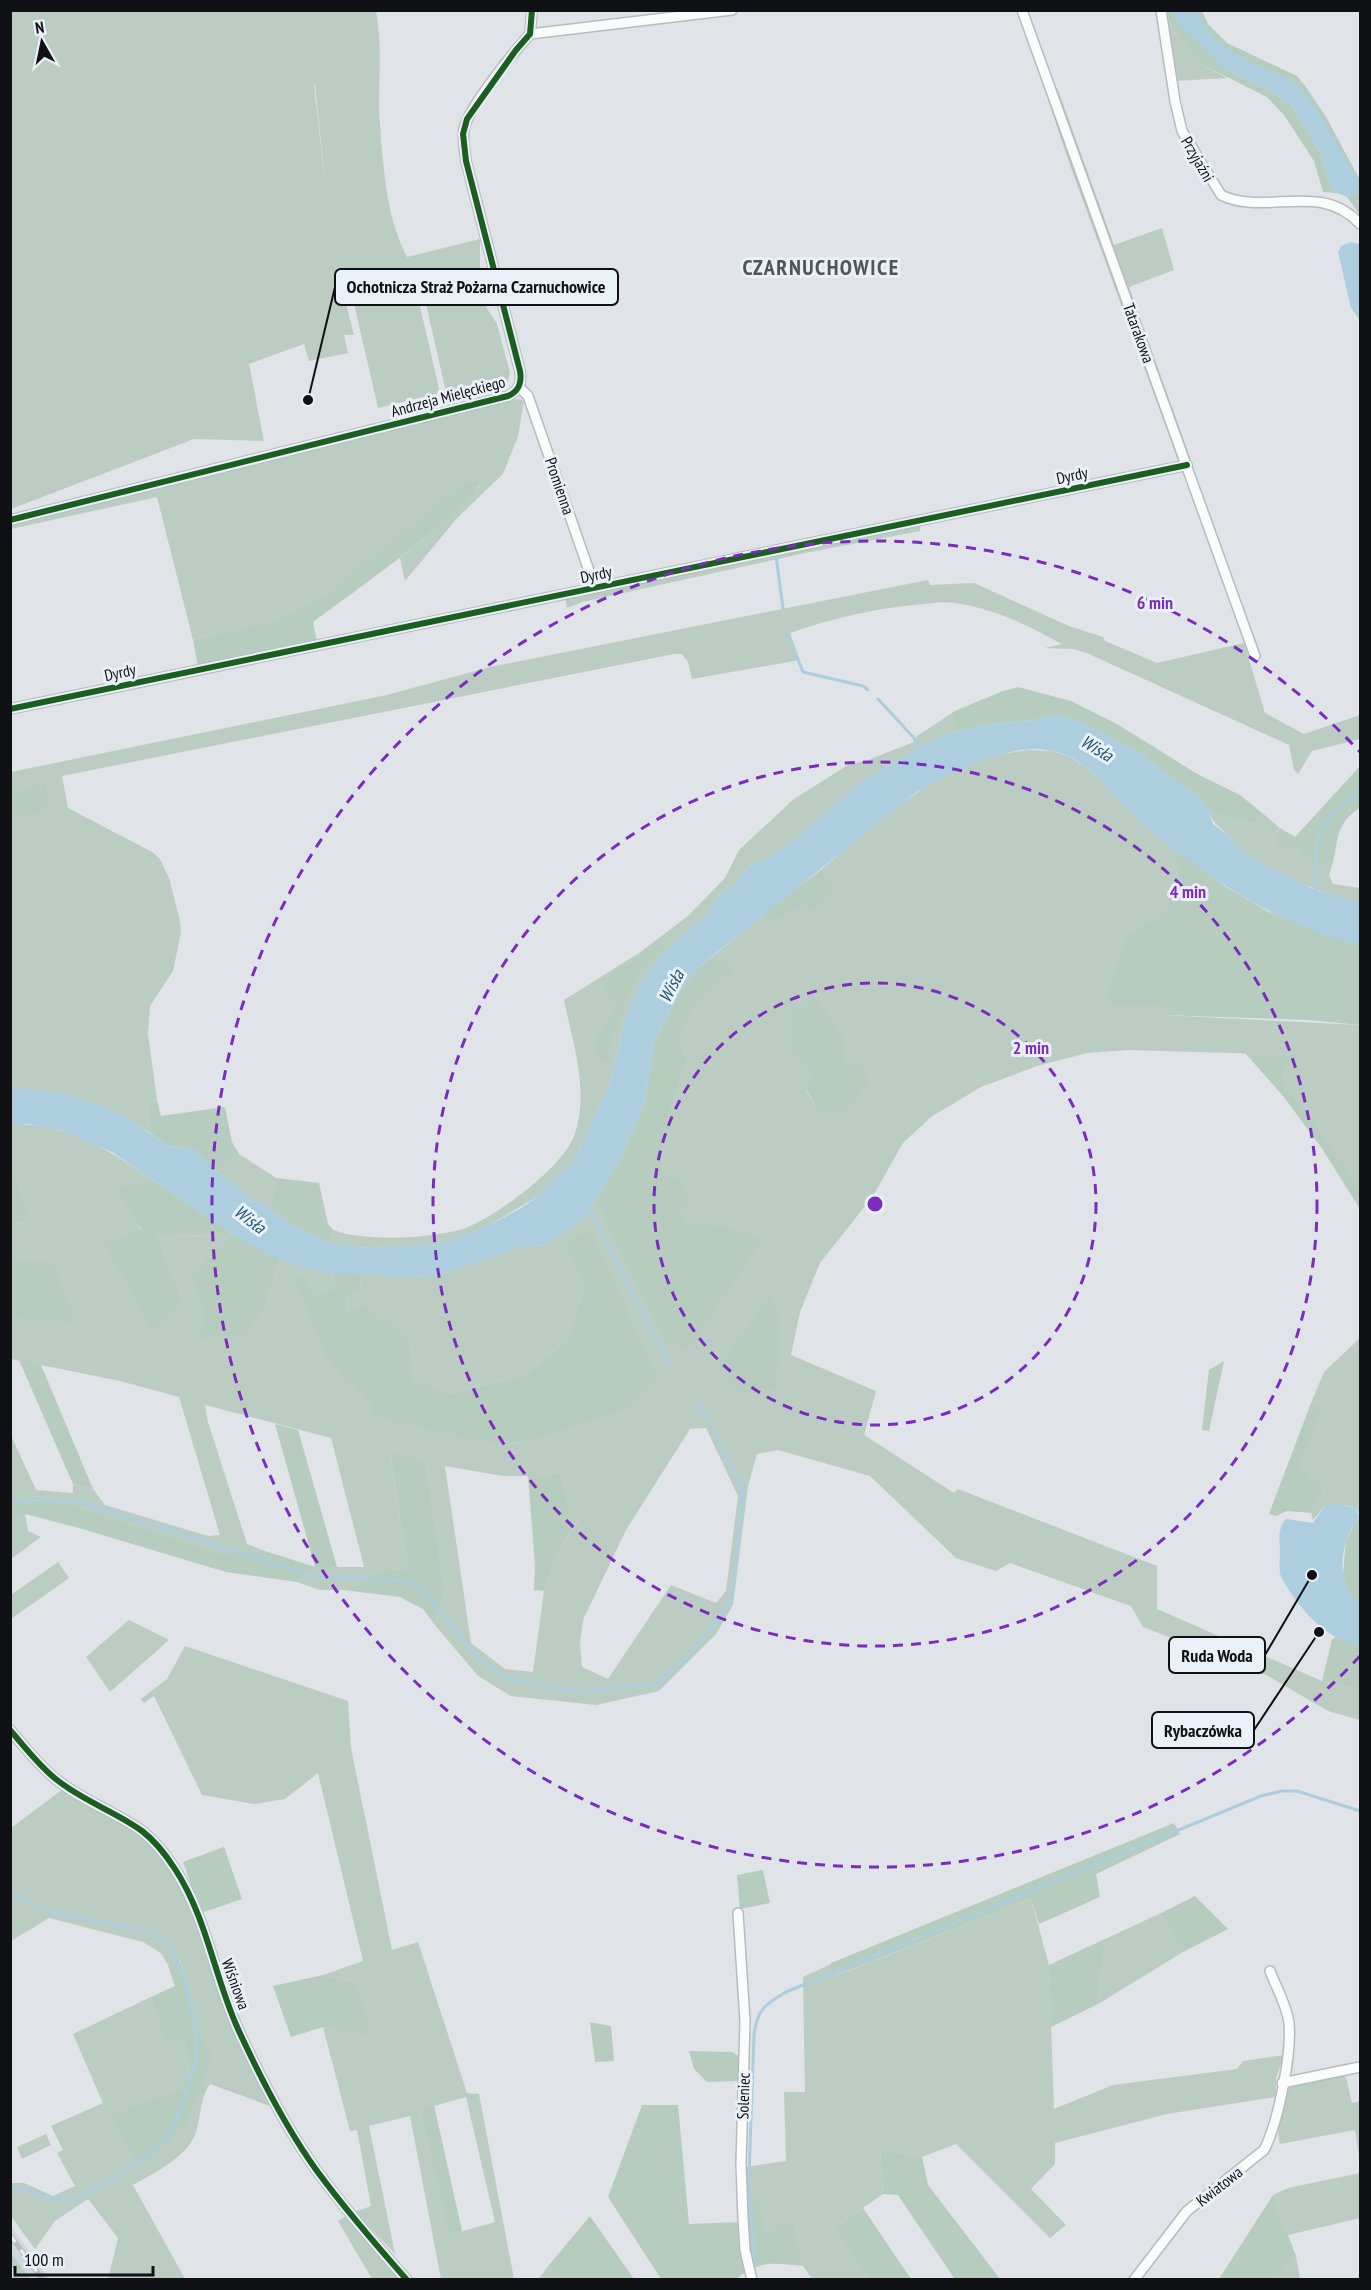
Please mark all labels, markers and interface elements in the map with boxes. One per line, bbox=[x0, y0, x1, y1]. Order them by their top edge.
north arrow bbox=[12, 12, 72, 72]
text: N bbox=[34, 17, 45, 38]
street label: Przyjaźni bbox=[1177, 133, 1219, 185]
district label: CZARNUCHOWICE bbox=[742, 253, 900, 281]
callout: Ochotnicza Straż Pożarna Czarnuchowice bbox=[335, 269, 618, 305]
text: Ochotnicza Straż Pożarna Czarnuchowice bbox=[347, 275, 606, 298]
street label: Tatarakowa bbox=[1119, 300, 1159, 366]
street label: Andrzeja Mielęckiego bbox=[389, 371, 507, 421]
street label: Promienna bbox=[541, 455, 579, 517]
street label: Dyrdy bbox=[1054, 462, 1090, 488]
street label: Dyrdy bbox=[578, 561, 614, 587]
text: 6 min bbox=[1137, 591, 1173, 614]
street label: Dyrdy bbox=[102, 659, 138, 685]
water label: Wisła bbox=[1077, 730, 1118, 767]
text: 4 min bbox=[1170, 880, 1206, 903]
water label: Wisła bbox=[653, 965, 689, 1006]
text: 2 min bbox=[1013, 1036, 1049, 1059]
centre of rings bbox=[865, 1194, 885, 1214]
water label: Wisła bbox=[230, 1200, 271, 1239]
callout: Ruda Woda bbox=[1169, 1637, 1265, 1673]
text: Ruda Woda bbox=[1181, 1644, 1253, 1667]
callout: Rybaczówka bbox=[1152, 1712, 1254, 1748]
text: Rybaczówka bbox=[1164, 1719, 1242, 1742]
street label: Wiśniowa bbox=[218, 1956, 254, 2012]
street label: Soleniec bbox=[732, 2072, 754, 2120]
street label: Kwiatowa bbox=[1192, 2162, 1246, 2210]
scale bar bbox=[15, 2239, 153, 2277]
text: 100 m bbox=[24, 2248, 64, 2271]

